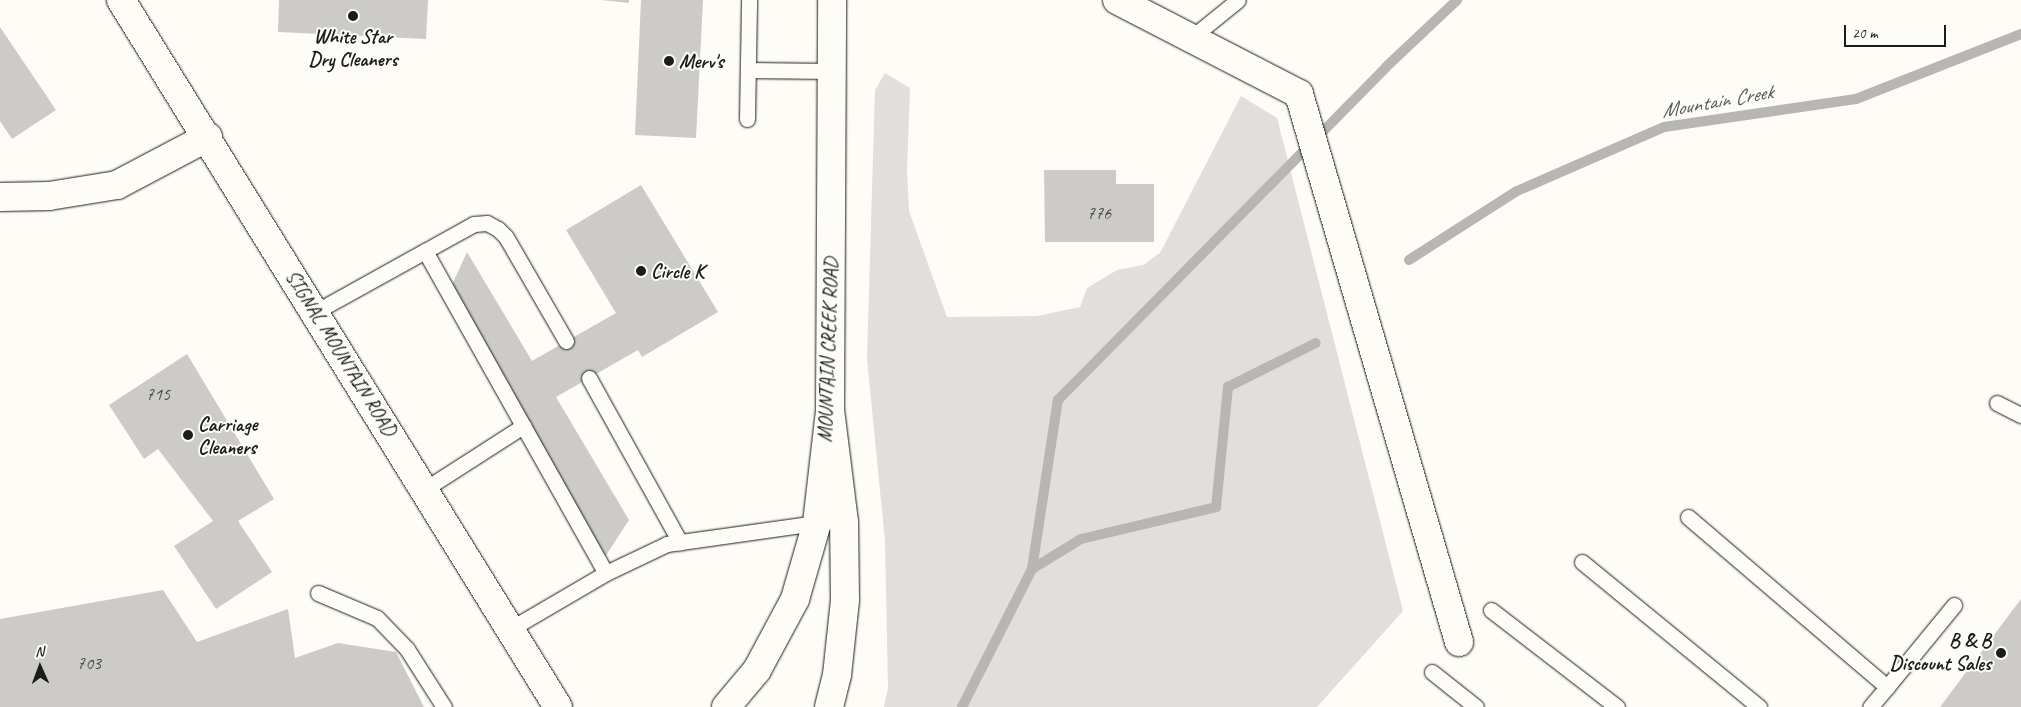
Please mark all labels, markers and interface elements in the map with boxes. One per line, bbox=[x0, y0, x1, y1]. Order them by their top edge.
marker: White Star Dry Cleaners bbox=[347, 10, 359, 22]
scale bar bbox=[1846, 15, 1948, 47]
place label: White Star Dry Cleaners bbox=[309, 24, 397, 71]
text: 20 m bbox=[1852, 24, 1878, 43]
place label: Merv's bbox=[679, 49, 723, 73]
marker: Merv's bbox=[663, 55, 675, 67]
water label: Mountain Creek bbox=[1659, 79, 1775, 123]
house number: 776 bbox=[1087, 202, 1111, 224]
street label: MOUNTAIN CREEK ROAD bbox=[813, 257, 843, 443]
place label: Circle K bbox=[651, 259, 704, 283]
street label: SIGNAL MOUNTAIN ROAD bbox=[279, 264, 403, 442]
marker: Circle K bbox=[635, 265, 647, 277]
house number: 715 bbox=[146, 383, 170, 405]
place label: Carriage Cleaners bbox=[198, 412, 257, 459]
marker: Carriage Cleaners bbox=[182, 429, 194, 441]
place label: B & B Discount Sales bbox=[1890, 629, 1991, 676]
north arrow bbox=[15, 642, 65, 692]
text: N bbox=[35, 643, 44, 660]
marker: B & B Discount Sales bbox=[1995, 647, 2007, 659]
house number: 703 bbox=[77, 652, 101, 674]

